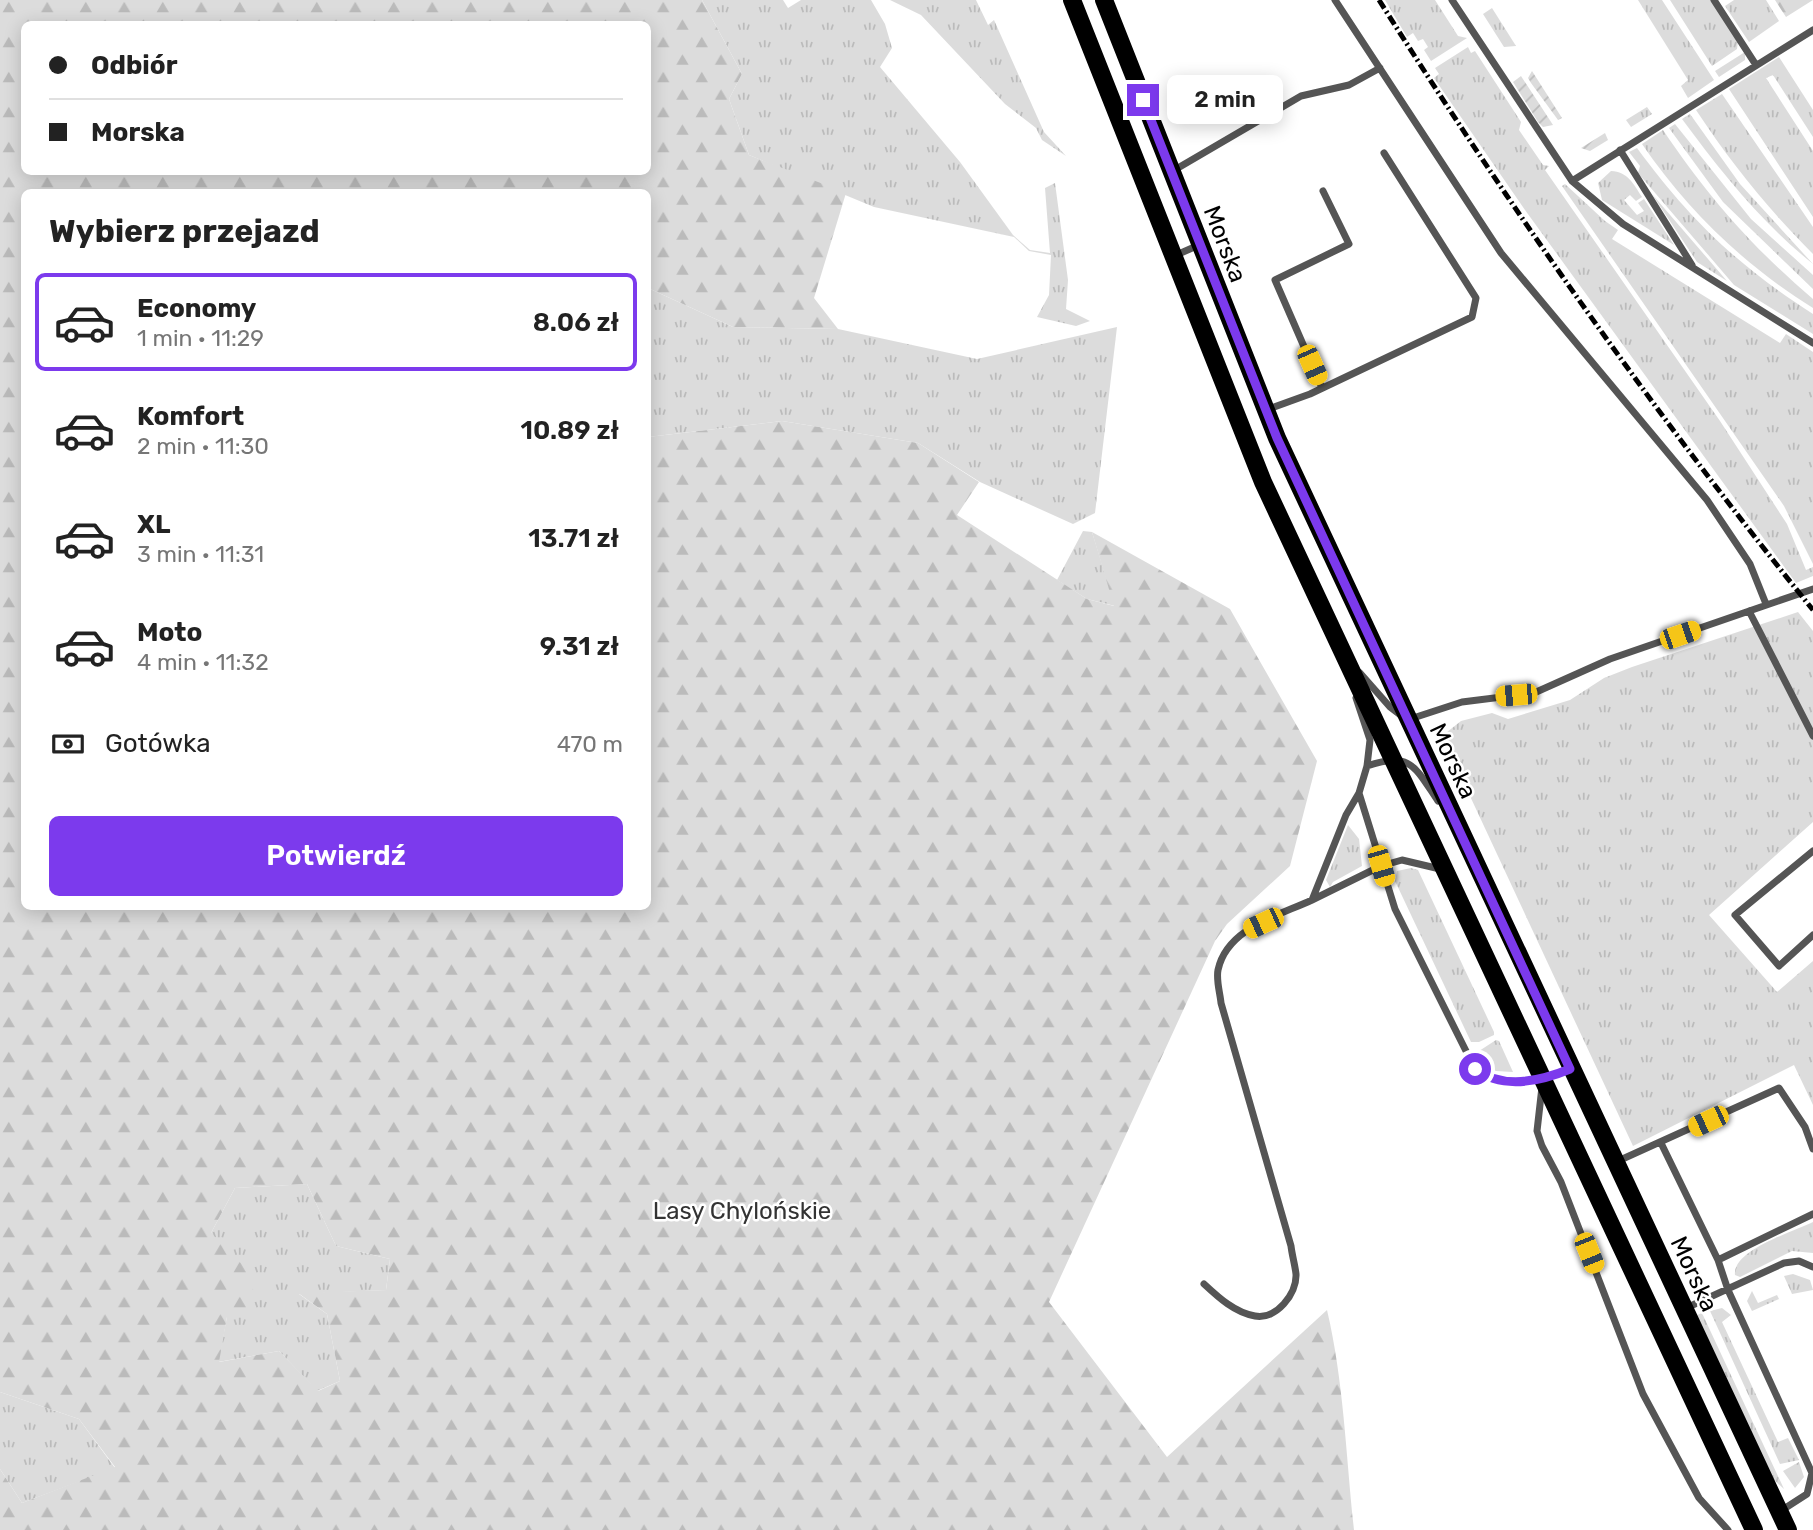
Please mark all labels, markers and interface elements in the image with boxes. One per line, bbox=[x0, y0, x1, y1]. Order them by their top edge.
text: Odbiór bbox=[91, 50, 177, 81]
callout: 2 min bbox=[1168, 76, 1283, 124]
route end bbox=[1127, 84, 1159, 116]
text: 2 min bbox=[1194, 85, 1256, 113]
text: Morska bbox=[91, 117, 185, 148]
street label: Morska bbox=[1198, 202, 1252, 286]
text: Wybierz przejazd bbox=[49, 212, 320, 250]
icon: car bbox=[53, 291, 116, 354]
text: Economy bbox=[137, 293, 256, 324]
text: 8.06 zł bbox=[533, 307, 619, 338]
text: 1 min · 11:29 bbox=[137, 324, 264, 352]
car bbox=[1294, 342, 1331, 388]
icon: car bbox=[53, 399, 116, 462]
text: Komfort bbox=[137, 401, 244, 432]
text: 10.89 zł bbox=[520, 415, 619, 446]
text: 2 min · 11:30 bbox=[137, 432, 269, 460]
icon: car bbox=[53, 507, 116, 570]
text: XL bbox=[137, 509, 170, 540]
text: 13.71 zł bbox=[528, 523, 619, 554]
text: 3 min · 11:31 bbox=[137, 540, 264, 568]
icon: car bbox=[53, 615, 116, 678]
text: Moto bbox=[137, 617, 202, 648]
car bbox=[1657, 618, 1704, 652]
text: 9.31 zł bbox=[540, 631, 619, 662]
text: 4 min · 11:32 bbox=[137, 648, 269, 676]
car bbox=[1495, 683, 1538, 707]
street label: Morska bbox=[1423, 719, 1483, 803]
icon: cash bbox=[49, 725, 87, 763]
text: Gotówka bbox=[105, 728, 211, 759]
text: 470 m bbox=[557, 730, 623, 758]
button: Potwierdź bbox=[49, 816, 623, 896]
car bbox=[1366, 843, 1397, 889]
car bbox=[1240, 905, 1287, 941]
route start bbox=[1459, 1053, 1491, 1085]
car bbox=[1685, 1103, 1732, 1139]
park label: Lasy Chylońskie bbox=[653, 1197, 831, 1225]
car bbox=[1572, 1230, 1607, 1276]
street label: Morska bbox=[1664, 1232, 1724, 1316]

